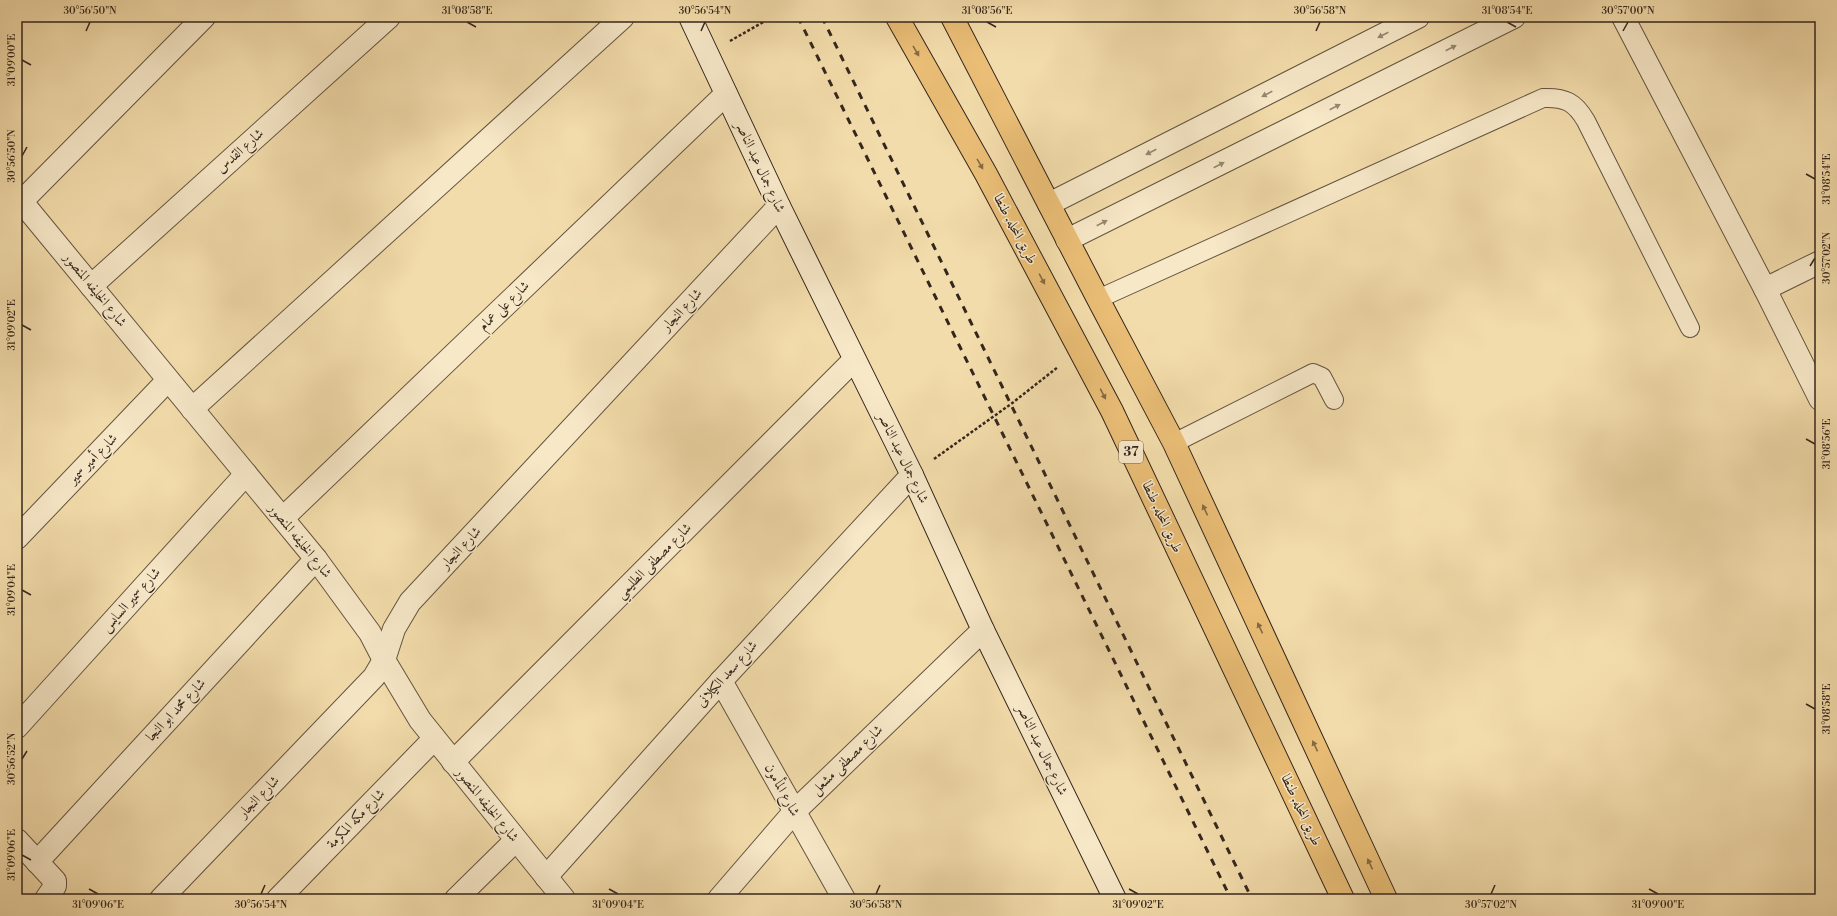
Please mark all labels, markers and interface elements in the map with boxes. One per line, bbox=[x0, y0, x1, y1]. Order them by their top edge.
text: 30°56'50"N bbox=[63, 5, 117, 17]
text: 31°08'58"E bbox=[442, 5, 492, 17]
text: 30°56'54"N bbox=[679, 5, 732, 17]
text: 31°08'56"E bbox=[962, 5, 1012, 17]
text: 30°56'58"N bbox=[1294, 5, 1347, 17]
text: 31°08'54"E bbox=[1482, 5, 1532, 17]
text: 30°57'00"N bbox=[1602, 5, 1655, 17]
one-way arrow bbox=[1377, 31, 1389, 38]
text: 31°09'00"E bbox=[6, 34, 18, 86]
one-way arrow bbox=[913, 45, 920, 57]
one-way arrow bbox=[1445, 45, 1457, 52]
one-way arrow bbox=[1261, 90, 1273, 97]
one-way arrow bbox=[1329, 103, 1341, 110]
street label: شارع جمال عبد الناصر bbox=[728, 117, 789, 216]
street label: شارع القدس bbox=[212, 125, 269, 179]
text: 30°56'50"N bbox=[6, 129, 18, 183]
one-way arrow bbox=[1145, 149, 1157, 156]
text: 31°08'54"E bbox=[1821, 154, 1833, 204]
one-way arrow bbox=[977, 158, 984, 170]
one-way arrow bbox=[1213, 162, 1224, 168]
street label: طريق المحله, طنطا bbox=[989, 191, 1041, 267]
one-way arrow bbox=[1097, 220, 1108, 226]
text: 30°57'02"N bbox=[1821, 232, 1833, 284]
street label: شارع الخليفه المنصور bbox=[57, 248, 131, 332]
one-way arrow bbox=[1038, 273, 1045, 285]
street label: شارع على عمام bbox=[475, 277, 535, 337]
street label: شارع النجار bbox=[656, 285, 708, 338]
text: 31°09'02"E bbox=[6, 299, 18, 351]
one-way arrow bbox=[1099, 388, 1106, 399]
street label: شارع جمال عبد الناصر bbox=[871, 408, 933, 507]
text: 31°08'56"E bbox=[1821, 419, 1833, 469]
street label: شارع أمير سمير bbox=[61, 428, 123, 491]
road number: 37 bbox=[1119, 441, 1143, 463]
street label: طريق المحله, طنطا bbox=[1138, 478, 1186, 556]
street label: شارع الخليفه المنصور bbox=[262, 499, 336, 583]
one-way arrow bbox=[1202, 504, 1208, 516]
street label: شارع مصطفى الطليمي bbox=[612, 519, 698, 605]
street label: شارع النجار bbox=[435, 523, 487, 576]
text: 31°09'04"E bbox=[6, 564, 18, 616]
street label: شارع سمير السايس bbox=[97, 564, 166, 637]
one-way arrow bbox=[1257, 622, 1263, 633]
street label: شارع سعد الكيلانى bbox=[692, 637, 763, 712]
street label: شارع محمد ابو النجا bbox=[142, 675, 211, 747]
text: 31°08'58"E bbox=[1821, 684, 1833, 734]
street label: شارع جمال عبد الناصر bbox=[1010, 700, 1072, 799]
street label: شارع مصطفى مشعل bbox=[807, 721, 888, 800]
text: 30°56'52"N bbox=[6, 732, 18, 785]
one-way arrow bbox=[1312, 740, 1318, 751]
street label: شارع المأمون bbox=[758, 760, 806, 821]
street label: شارع الخليفه المنصور bbox=[449, 763, 523, 847]
street label: طريق المحله, طنطا bbox=[1277, 771, 1325, 849]
street label: شارع النجار bbox=[233, 772, 285, 825]
street label: شارع مكه المكرمة bbox=[323, 785, 391, 854]
text: 31°09'06"E bbox=[6, 829, 18, 881]
one-way arrow bbox=[1367, 858, 1373, 869]
text: 31°09'06"E bbox=[72, 899, 124, 911]
text: 30°56'54"N bbox=[235, 899, 288, 911]
text: 31°09'04"E bbox=[592, 899, 644, 911]
text: 30°56'58"N bbox=[850, 899, 903, 911]
text: 31°09'02"E bbox=[1112, 899, 1164, 911]
text: 30°57'02"N bbox=[1465, 899, 1517, 911]
text: 31°09'00"E bbox=[1632, 899, 1684, 911]

